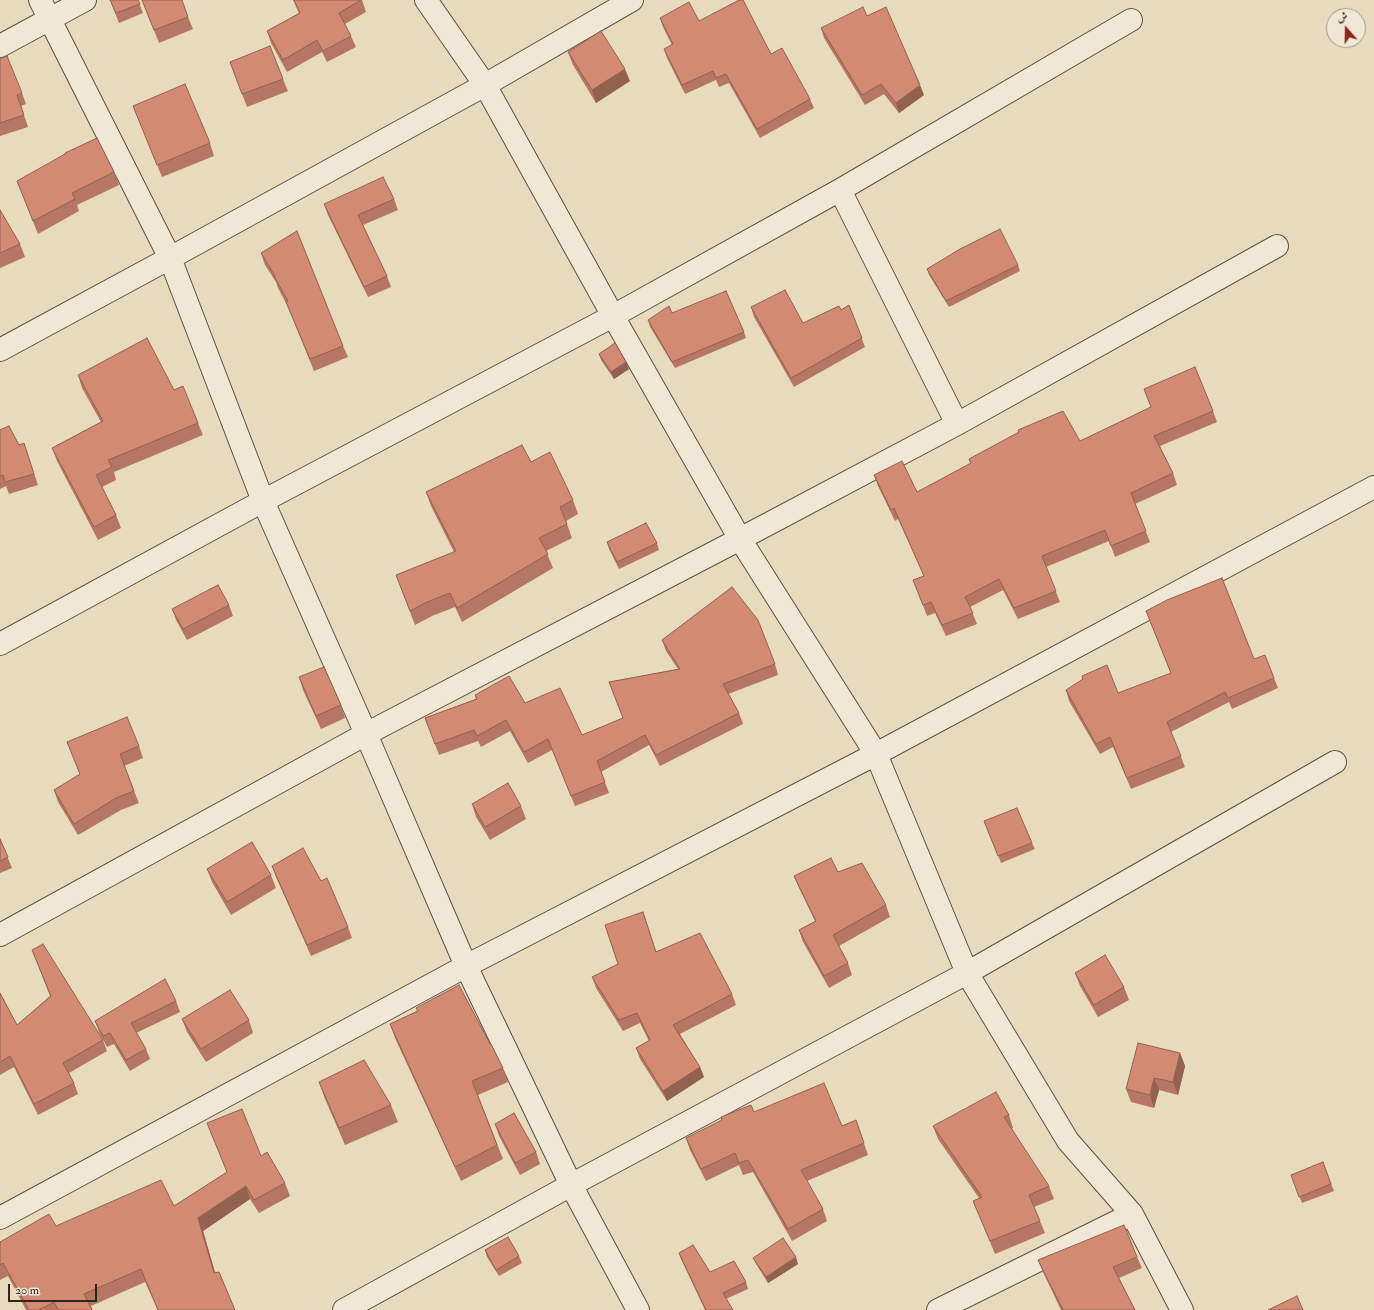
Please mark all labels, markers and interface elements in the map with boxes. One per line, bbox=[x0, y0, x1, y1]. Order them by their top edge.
north arrow bbox=[1326, 8, 1366, 48]
text: ش bbox=[1335, 9, 1349, 25]
scale bar bbox=[10, 1276, 99, 1302]
text: 20 m bbox=[15, 1283, 39, 1298]

